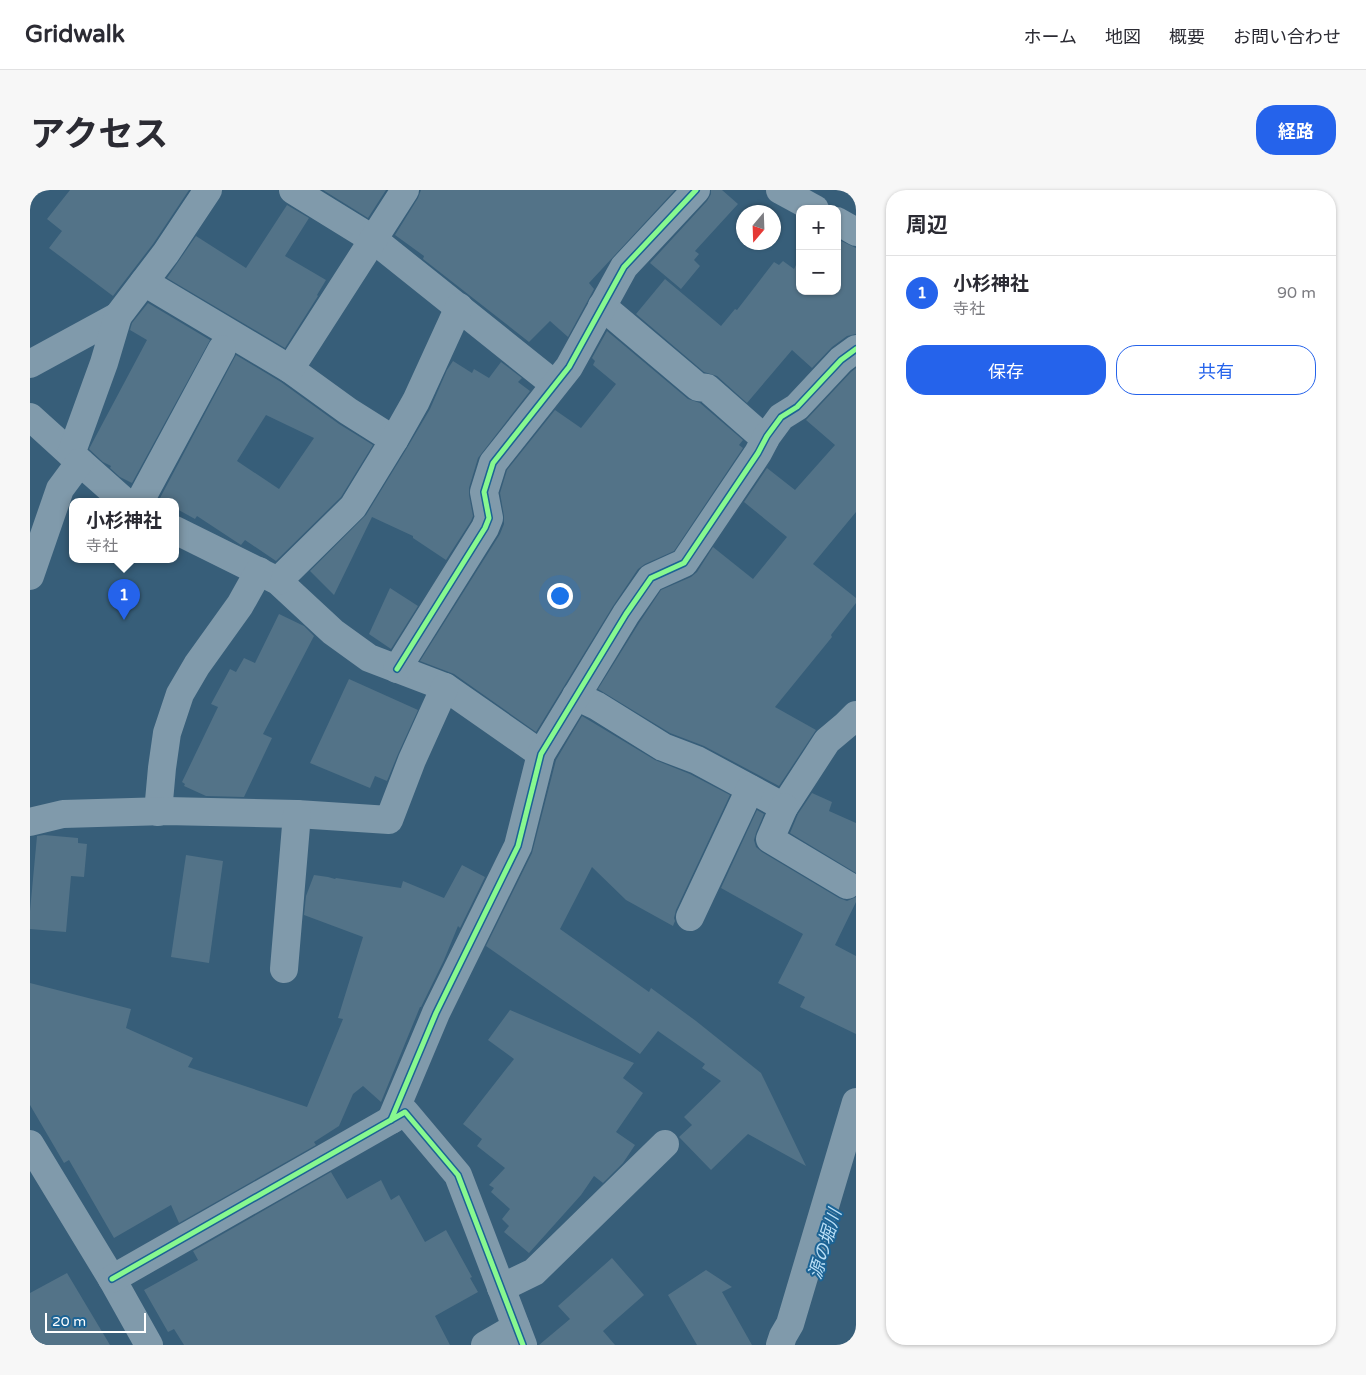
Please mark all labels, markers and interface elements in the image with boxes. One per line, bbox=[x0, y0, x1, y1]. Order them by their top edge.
text: Gridwalk bbox=[25, 20, 125, 49]
text: ホーム bbox=[1024, 26, 1077, 48]
text: 地図 bbox=[1105, 26, 1141, 48]
text: 概要 bbox=[1169, 26, 1205, 48]
text: お問い合わせ bbox=[1233, 26, 1341, 48]
button: 経路 bbox=[1256, 105, 1336, 155]
text: アクセス bbox=[30, 114, 168, 156]
north arrow bbox=[736, 205, 781, 250]
map controls bbox=[796, 205, 841, 295]
button: + bbox=[796, 205, 841, 250]
text: 周辺 bbox=[906, 213, 948, 238]
button: − bbox=[796, 250, 841, 295]
text: 小杉神社 bbox=[953, 273, 1029, 295]
text: 1 bbox=[917, 283, 927, 303]
text: 90 m bbox=[1277, 283, 1316, 303]
text: 寺社 bbox=[953, 299, 985, 319]
button: 保存 bbox=[906, 345, 1106, 395]
button: 共有 bbox=[1116, 345, 1316, 395]
popup bbox=[69, 498, 179, 563]
text: 小杉神社 bbox=[86, 510, 162, 532]
text: 寺社 bbox=[86, 536, 118, 556]
pin: 1 bbox=[108, 579, 140, 620]
your location bbox=[547, 583, 573, 609]
water label: 源の堀川 bbox=[804, 1204, 847, 1282]
scale bar bbox=[45, 1310, 146, 1333]
text: 20 m bbox=[52, 1313, 86, 1330]

